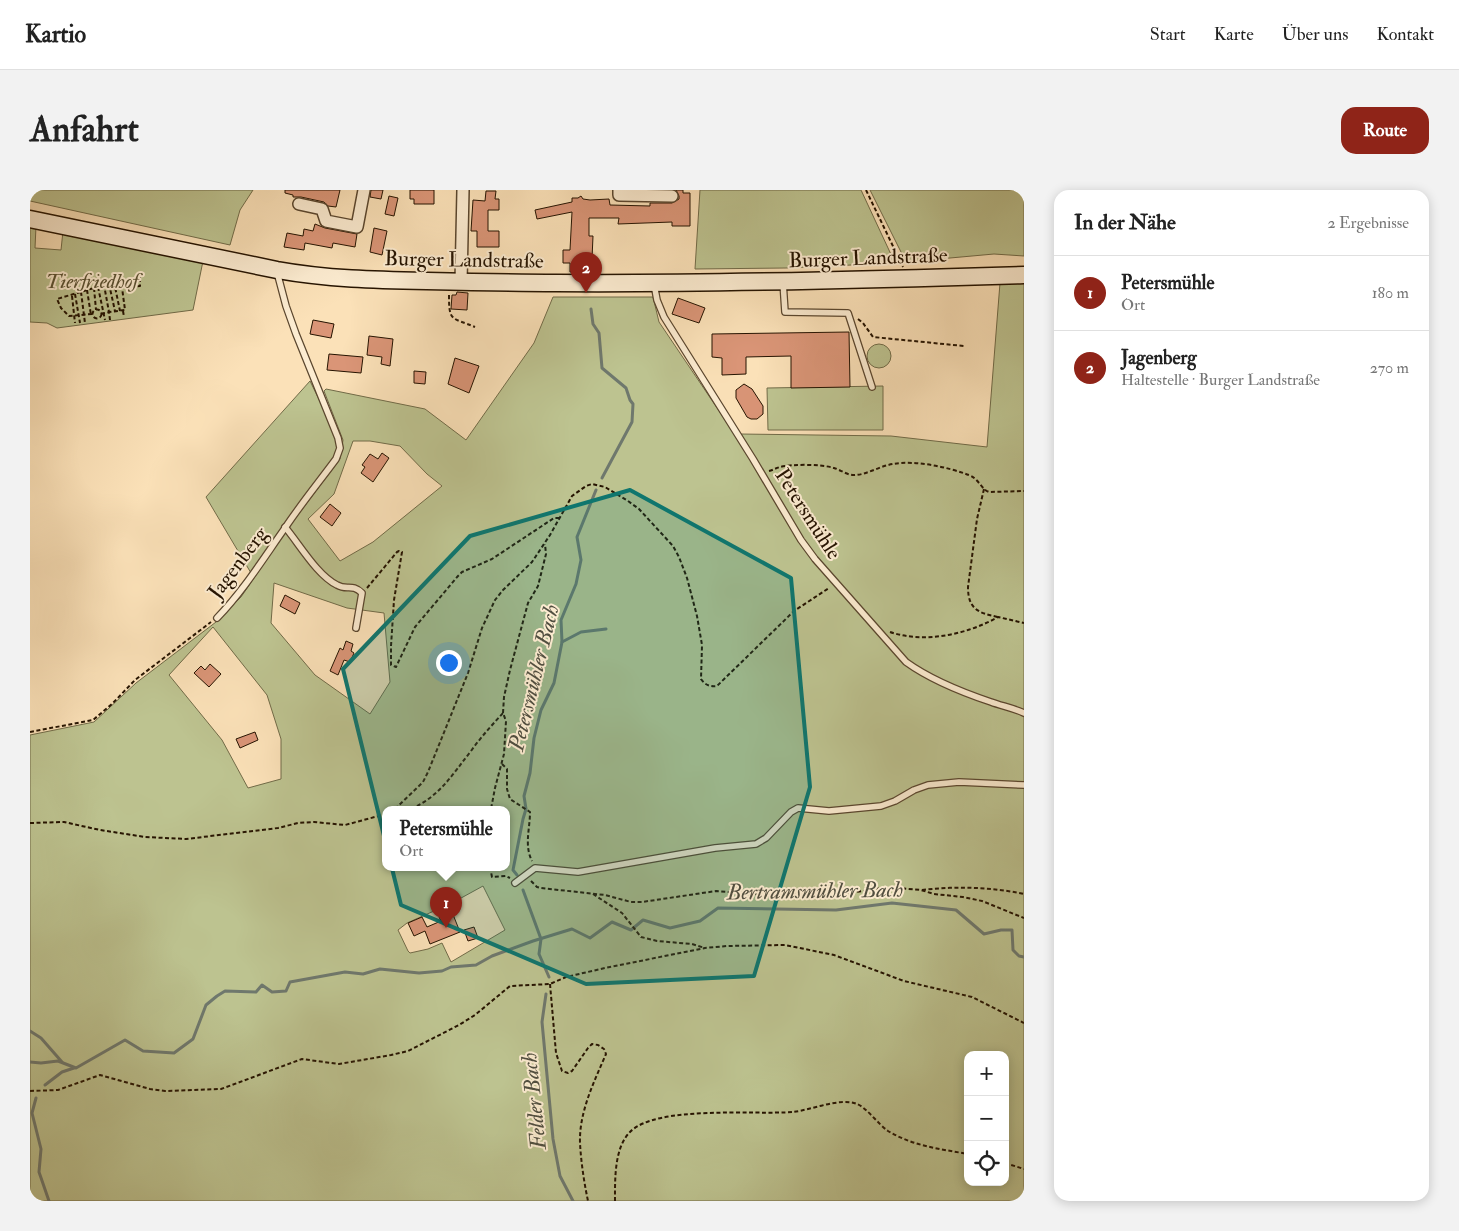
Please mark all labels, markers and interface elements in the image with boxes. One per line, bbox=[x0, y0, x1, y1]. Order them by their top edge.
text: Kartio bbox=[25, 19, 86, 50]
text: Start bbox=[1150, 23, 1186, 46]
text: Karte bbox=[1214, 23, 1254, 46]
text: Über uns bbox=[1282, 23, 1348, 46]
text: Kontakt bbox=[1376, 23, 1434, 46]
button: Route bbox=[1341, 107, 1429, 154]
text: Anfahrt bbox=[30, 108, 139, 152]
text: In der Nähe bbox=[1074, 209, 1176, 236]
text: 2 Ergebnisse bbox=[1328, 213, 1409, 233]
street label: Burger Landstraße bbox=[788, 242, 948, 274]
street label: Burger Landstraße bbox=[384, 245, 544, 275]
pin: 2 bbox=[570, 252, 602, 293]
park label: Tierfriedhof bbox=[46, 268, 143, 295]
text: Petersmühle bbox=[1121, 271, 1214, 295]
text: 1 bbox=[1087, 283, 1093, 303]
text: 180 m bbox=[1372, 283, 1409, 303]
text: Ort bbox=[1121, 295, 1145, 315]
text: Jagenberg bbox=[1121, 346, 1197, 370]
text: 2 bbox=[1086, 358, 1094, 378]
text: 270 m bbox=[1370, 358, 1409, 378]
text: Haltestelle · Burger Landstraße bbox=[1121, 370, 1320, 390]
street label: Petersmühle bbox=[769, 463, 848, 565]
street label: Jagenberg bbox=[201, 521, 274, 605]
water label: Petersmühler Bach bbox=[502, 602, 566, 755]
your location bbox=[436, 650, 462, 676]
popup bbox=[382, 806, 510, 871]
text: Petersmühle bbox=[399, 817, 493, 841]
text: Ort bbox=[399, 841, 423, 861]
water label: Bertramsmühler Bach bbox=[726, 875, 904, 907]
pin: 1 bbox=[430, 887, 462, 928]
water label: Felder Bach bbox=[515, 1051, 553, 1152]
map controls bbox=[964, 1051, 1009, 1186]
button: + bbox=[964, 1051, 1009, 1096]
button: − bbox=[964, 1096, 1009, 1141]
button: locate bbox=[964, 1141, 1009, 1186]

